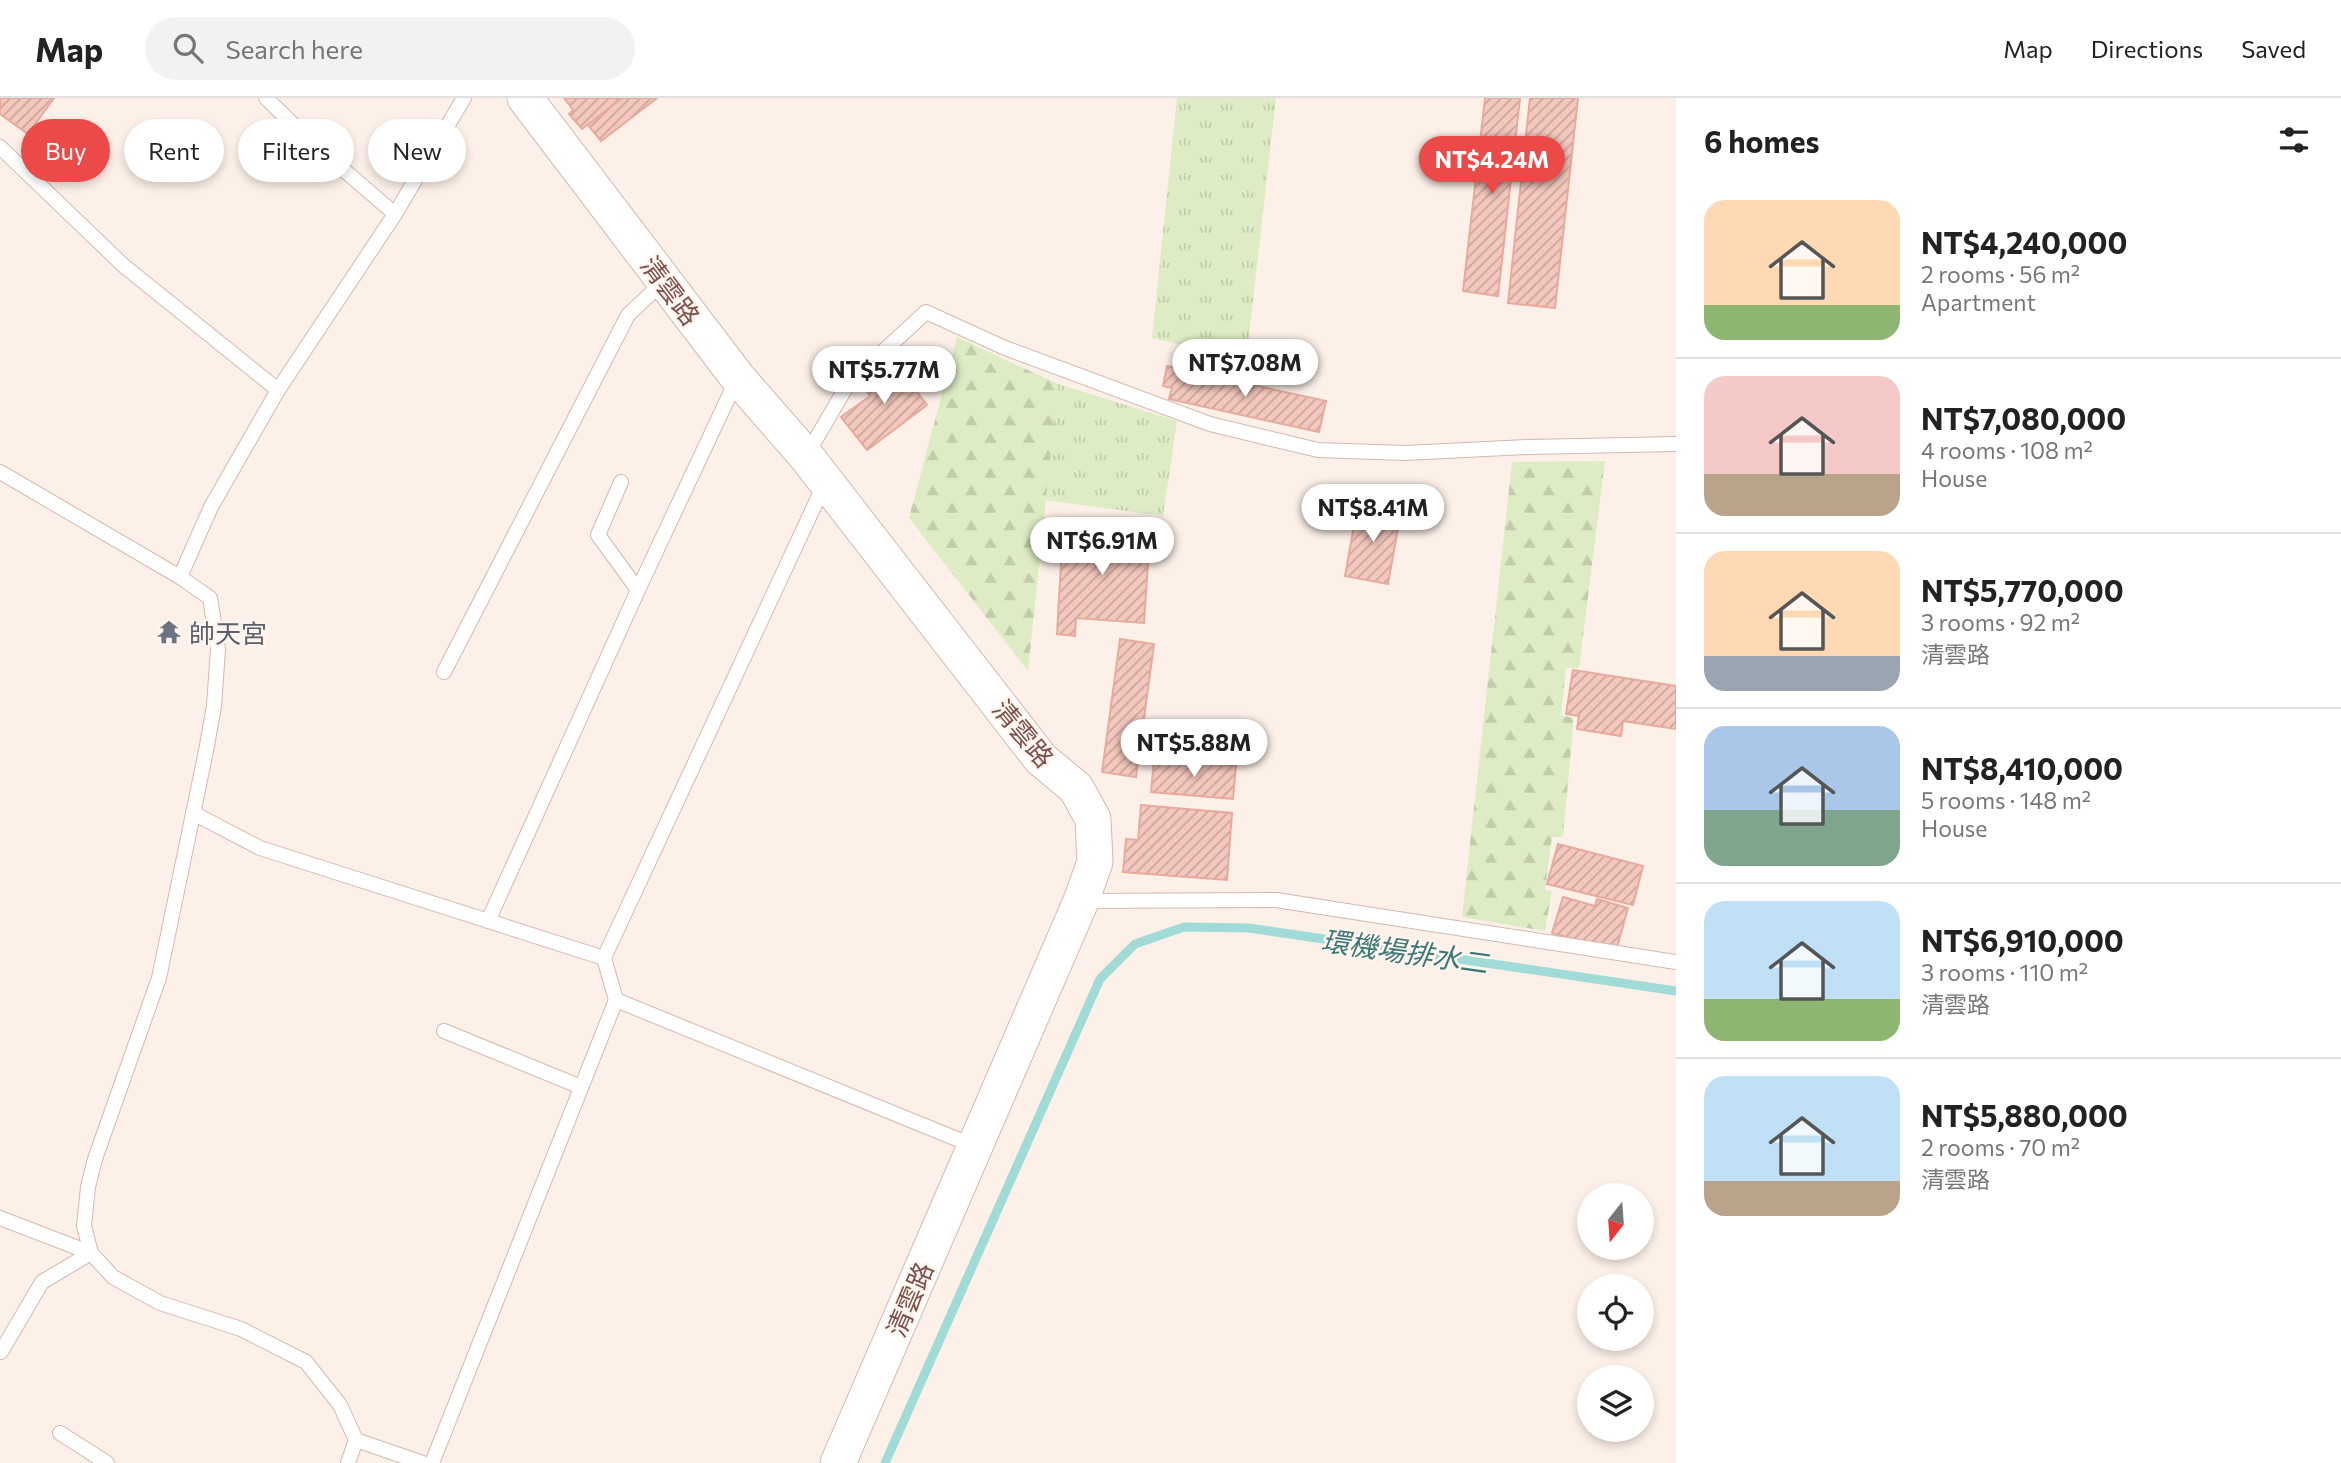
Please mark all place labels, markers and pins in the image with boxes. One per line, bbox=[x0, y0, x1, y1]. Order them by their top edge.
pin: NT$4.24M bbox=[1420, 136, 1564, 196]
pin: NT$7.08M bbox=[1173, 340, 1317, 399]
pin: NT$5.77M bbox=[812, 346, 956, 406]
pin: NT$8.41M bbox=[1301, 484, 1445, 544]
pin: NT$6.91M bbox=[1030, 518, 1174, 577]
place label: 帥天宮 bbox=[189, 617, 267, 648]
temple icon: 帥天宮 bbox=[155, 618, 183, 646]
pin: NT$5.88M bbox=[1122, 720, 1266, 779]

